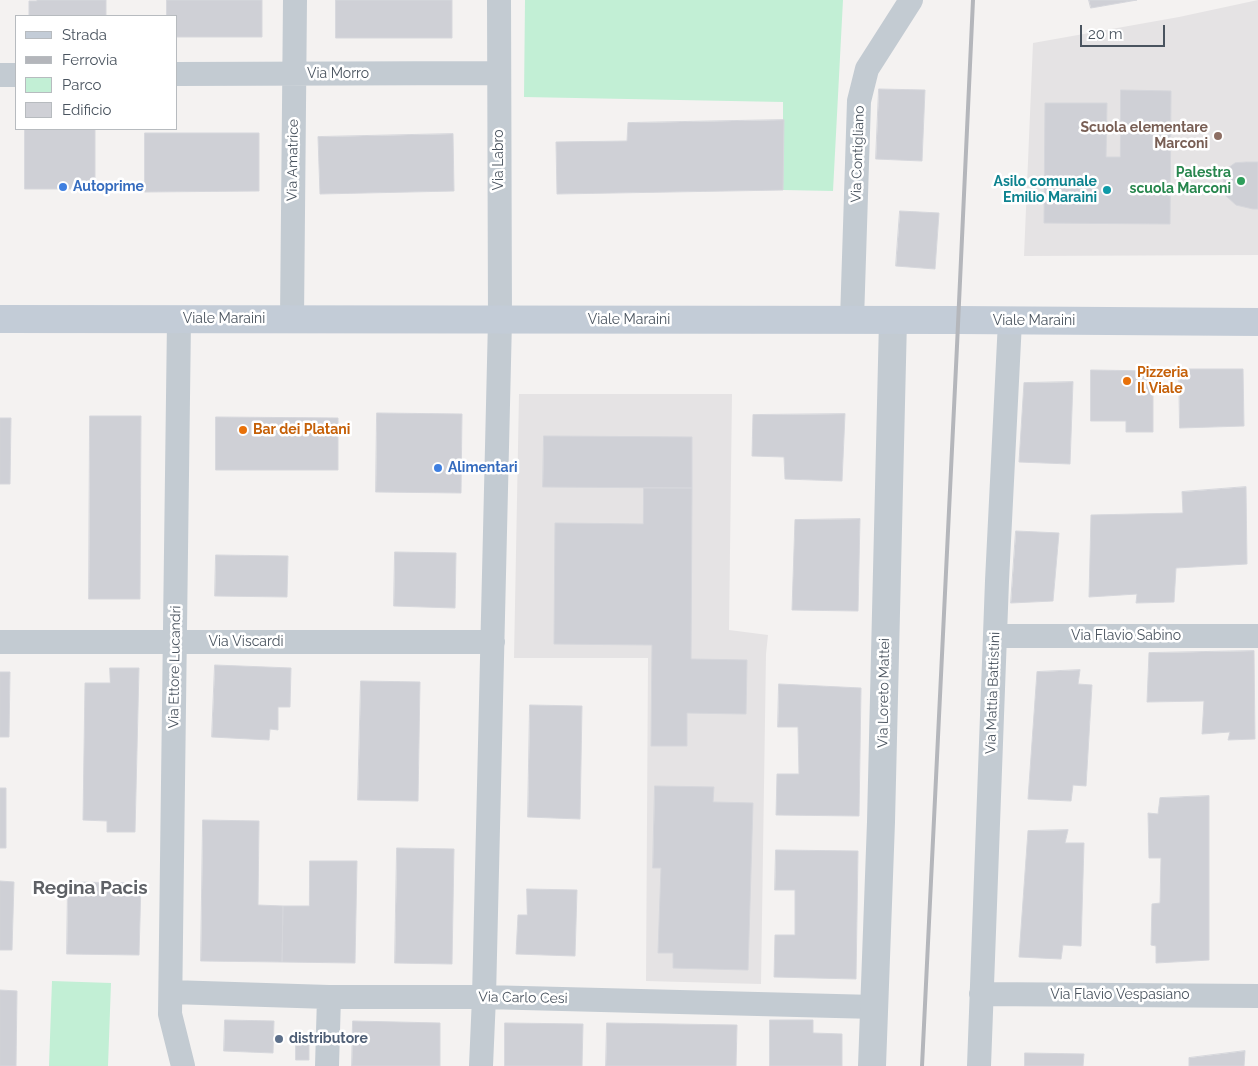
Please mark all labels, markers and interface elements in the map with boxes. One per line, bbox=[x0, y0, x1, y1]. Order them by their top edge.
legend bbox=[15, 15, 178, 130]
scale bar bbox=[1083, 15, 1168, 47]
text: 20 m bbox=[1088, 25, 1123, 43]
text: Strada bbox=[62, 26, 107, 44]
text: Ferrovia bbox=[62, 51, 118, 69]
street label: Via Morro bbox=[307, 66, 369, 82]
text: Parco bbox=[62, 76, 102, 94]
text: Edificio bbox=[62, 101, 112, 119]
street label: Via Contigliano bbox=[848, 105, 868, 203]
street label: Via Amatrice bbox=[284, 119, 302, 201]
place label: Scuola elementare Marconi bbox=[1080, 120, 1208, 152]
street label: Via Labro bbox=[491, 129, 507, 191]
marker: Scuola elementare Marconi bbox=[1212, 130, 1224, 142]
place label: Palestra scuola Marconi bbox=[1129, 165, 1231, 198]
place label: Asilo comunale Emilio Maraini bbox=[994, 174, 1097, 206]
marker: Palestra scuola Marconi bbox=[1235, 175, 1247, 187]
place label: Autoprime bbox=[73, 179, 144, 195]
marker: Autoprime bbox=[57, 181, 69, 193]
marker: Asilo comunale Emilio Maraini bbox=[1101, 184, 1113, 196]
street label: Viale Maraini bbox=[183, 311, 265, 327]
street label: Viale Maraini bbox=[588, 312, 670, 328]
street label: Viale Maraini bbox=[993, 313, 1075, 329]
place label: Pizzeria Il Viale bbox=[1137, 365, 1188, 398]
marker: Pizzeria Il Viale bbox=[1121, 375, 1133, 387]
place label: Bar dei Platani bbox=[253, 422, 350, 438]
marker: Bar dei Platani bbox=[237, 424, 249, 436]
place label: Alimentari bbox=[448, 460, 518, 476]
marker: Alimentari bbox=[432, 462, 444, 474]
street label: Via Ettore Lucandri bbox=[166, 605, 184, 729]
street label: Via Flavio Sabino bbox=[1071, 628, 1181, 644]
street label: Via Mattia Battistini bbox=[982, 632, 1004, 754]
street label: Via Viscardi bbox=[209, 634, 283, 650]
street label: Via Loreto Mattei bbox=[875, 638, 893, 748]
district label: Regina Pacis bbox=[32, 877, 148, 899]
street label: Via Flavio Vespasiano bbox=[1050, 987, 1190, 1003]
street label: Via Carlo Cesi bbox=[478, 989, 568, 1007]
place label: distributore bbox=[289, 1031, 368, 1047]
marker: distributore bbox=[273, 1033, 285, 1045]

